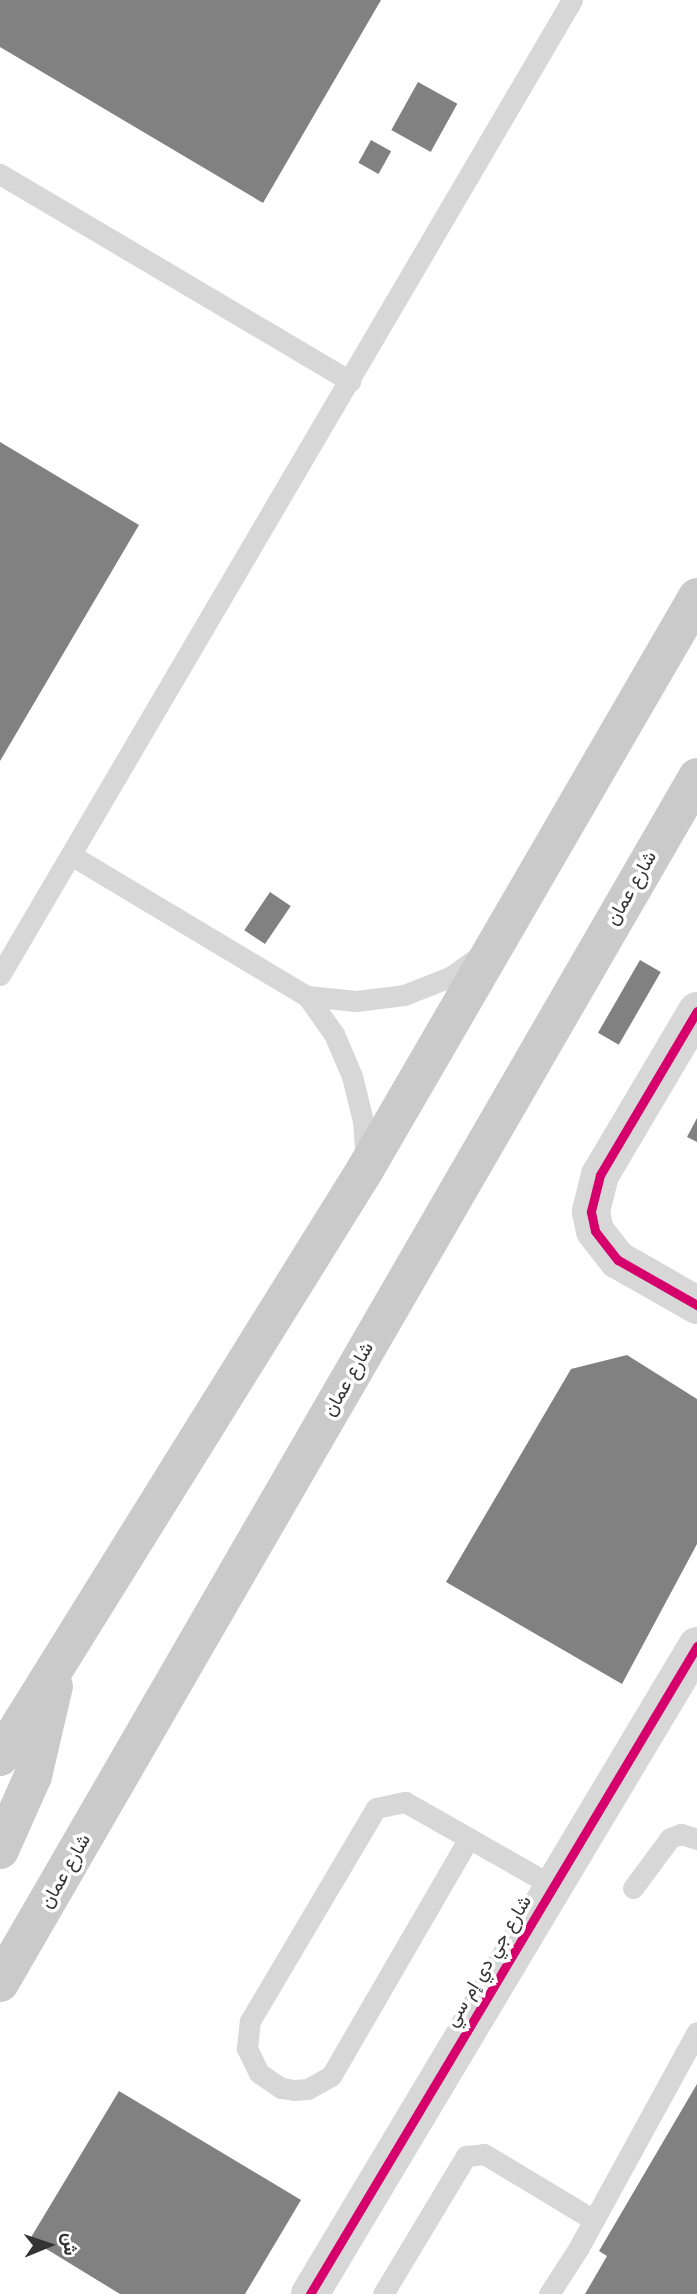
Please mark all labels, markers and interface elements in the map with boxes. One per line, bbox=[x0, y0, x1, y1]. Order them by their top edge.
street label: شارع عمان bbox=[601, 847, 661, 929]
street label: شارع عمان bbox=[318, 1338, 378, 1420]
street label: شارع عمان bbox=[35, 1830, 95, 1912]
street label: شارع جي دي إم سي bbox=[440, 1891, 536, 2031]
north arrow bbox=[14, 2210, 84, 2280]
text: ش bbox=[57, 2232, 84, 2256]

